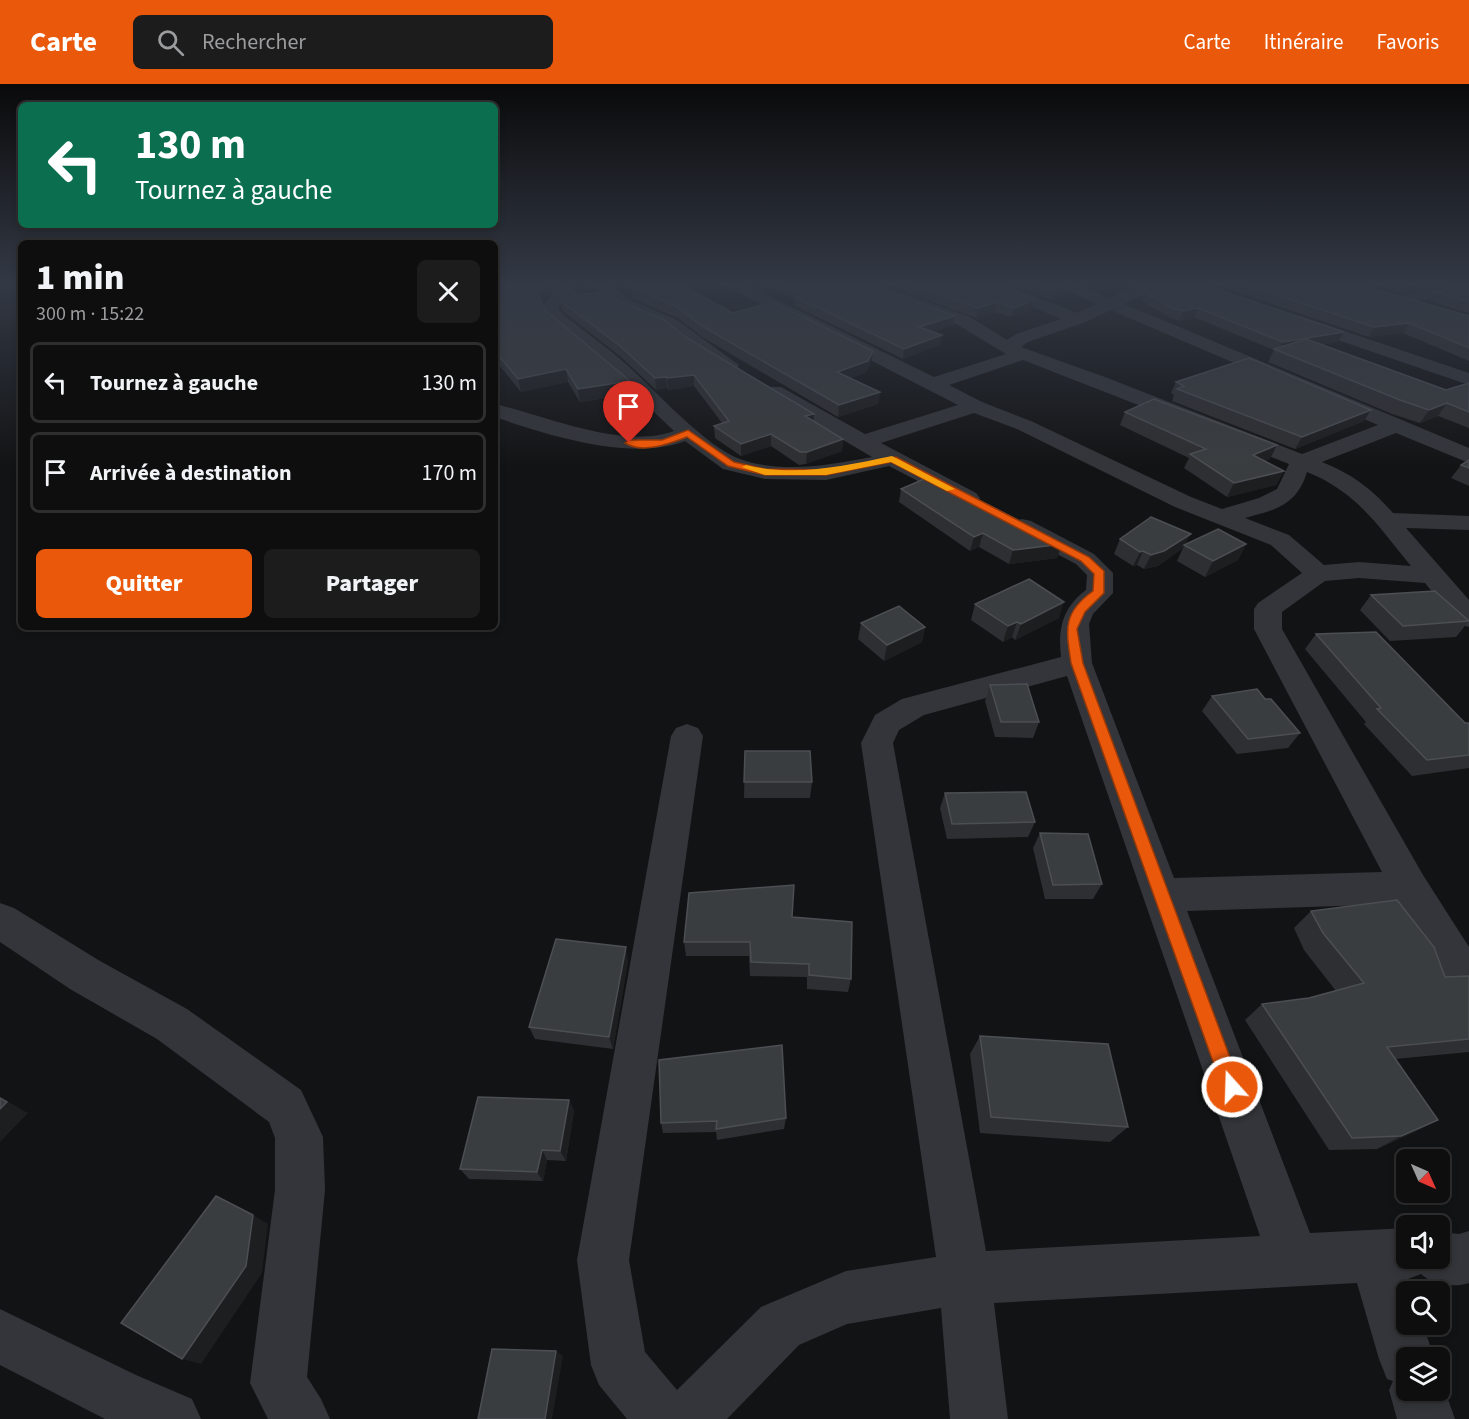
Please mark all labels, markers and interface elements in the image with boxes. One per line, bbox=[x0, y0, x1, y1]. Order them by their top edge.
search box bbox=[133, 15, 553, 69]
text: Carte bbox=[30, 22, 97, 62]
icon: search bbox=[154, 26, 187, 59]
text: Rechercher bbox=[202, 26, 306, 58]
text: Carte bbox=[1184, 27, 1231, 57]
text: Itinéraire bbox=[1264, 27, 1343, 57]
text: Favoris bbox=[1376, 27, 1439, 57]
text: 130 m bbox=[135, 115, 246, 175]
icon: left bbox=[36, 126, 114, 204]
text: Tournez à gauche bbox=[135, 171, 332, 210]
text: 1 min bbox=[36, 252, 124, 303]
button: close bbox=[417, 260, 480, 323]
text: 300 m · 15:22 bbox=[36, 300, 144, 328]
icon: left bbox=[39, 366, 72, 399]
text: Tournez à gauche bbox=[90, 367, 258, 399]
text: 130 m bbox=[422, 367, 477, 399]
pin bbox=[603, 381, 654, 443]
icon: arrive bbox=[612, 390, 645, 423]
icon: arrive bbox=[39, 456, 72, 489]
text: Arrivée à destination bbox=[90, 457, 292, 489]
text: 170 m bbox=[422, 457, 477, 489]
button: Quitter bbox=[36, 549, 252, 618]
button: Partager bbox=[264, 549, 480, 618]
position arrow bbox=[1200, 1055, 1264, 1119]
north arrow bbox=[1396, 1149, 1450, 1203]
map controls bbox=[1396, 1149, 1450, 1401]
button: sound bbox=[1396, 1215, 1450, 1269]
button: search bbox=[1396, 1281, 1450, 1335]
button: layers bbox=[1396, 1347, 1450, 1401]

